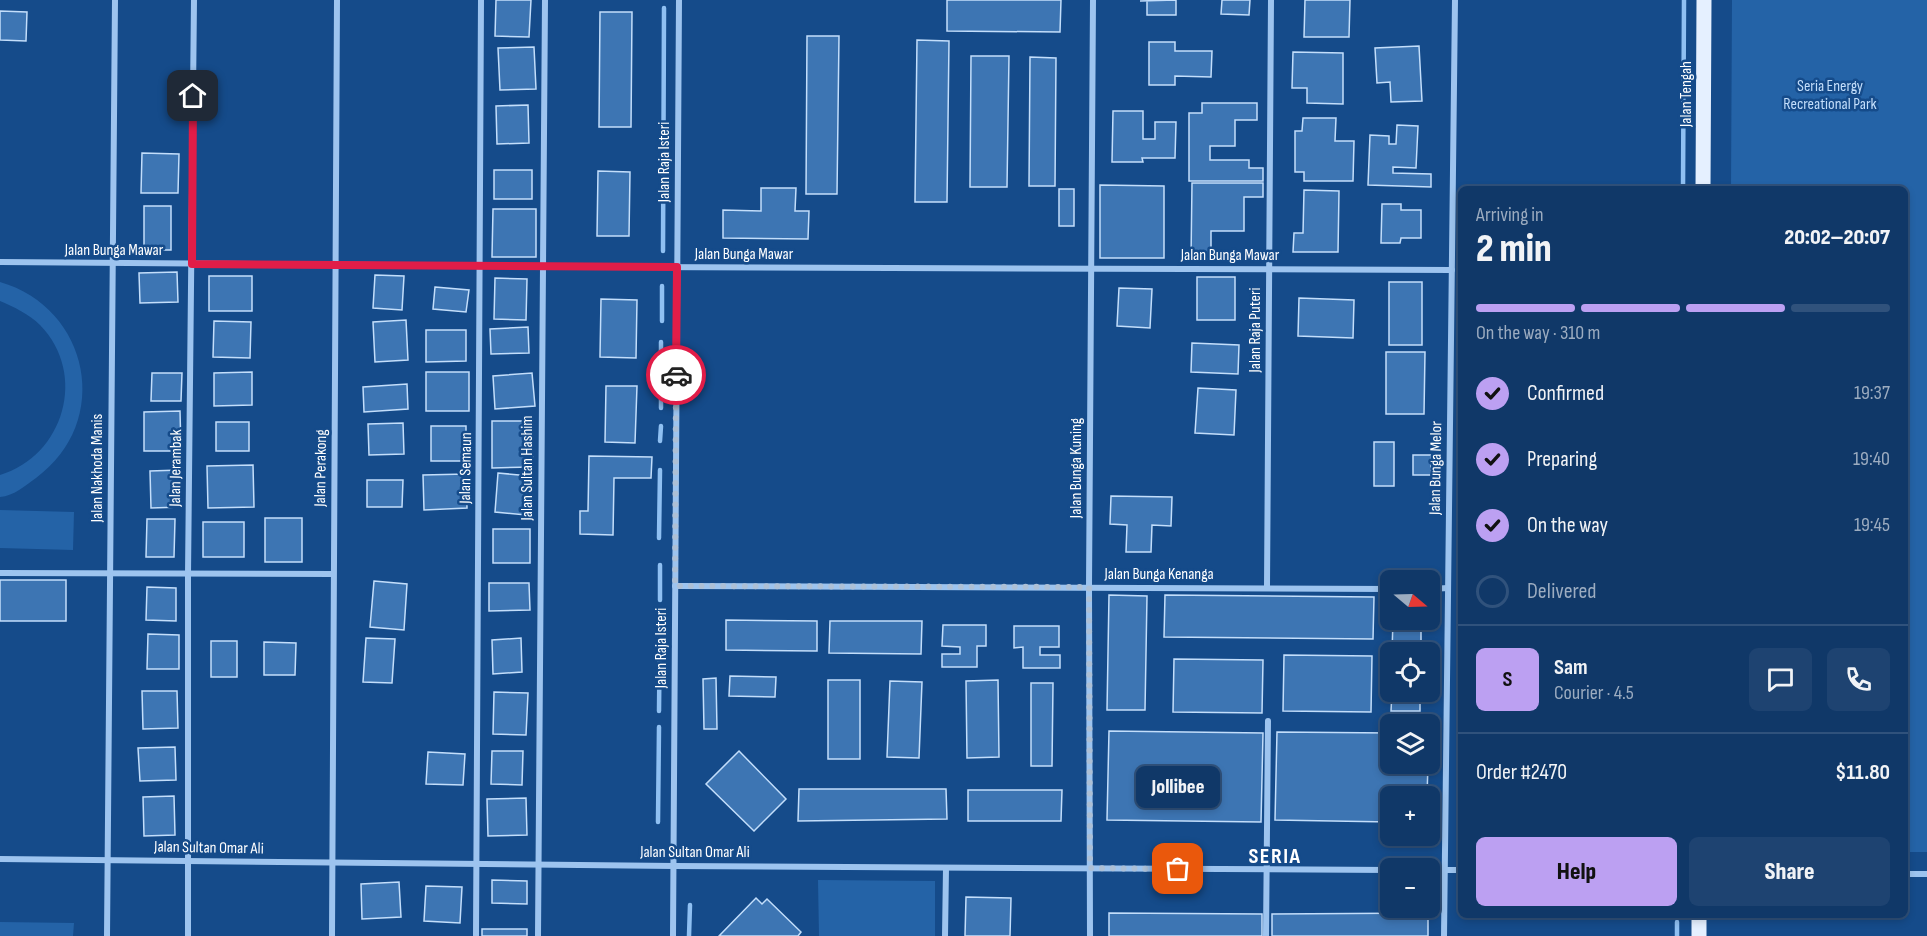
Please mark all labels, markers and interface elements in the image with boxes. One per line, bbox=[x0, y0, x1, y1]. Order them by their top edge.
street label: Jalan Tengah bbox=[1677, 61, 1696, 128]
pin bbox=[167, 70, 218, 121]
park label: Seria Energy Recreational Park bbox=[1783, 77, 1877, 114]
icon: home bbox=[176, 79, 209, 112]
street label: Jalan Raja Isteri bbox=[655, 122, 674, 203]
text: Arriving in bbox=[1476, 203, 1544, 227]
text: 20:02–20:07 bbox=[1784, 224, 1890, 251]
text: 2 min bbox=[1476, 226, 1552, 273]
street label: Jalan Bunga Mawar bbox=[64, 241, 164, 260]
street label: Jalan Bunga Mawar bbox=[694, 245, 794, 264]
street label: Jalan Bunga Mawar bbox=[1180, 246, 1280, 265]
street label: Jalan Raja Puteri bbox=[1246, 287, 1265, 374]
text: On the way · 310 m bbox=[1476, 321, 1600, 345]
courier bbox=[646, 345, 706, 405]
icon: car bbox=[660, 359, 693, 392]
icon: check bbox=[1476, 377, 1509, 410]
text: Confirmed bbox=[1527, 380, 1604, 407]
text: 19:37 bbox=[1854, 381, 1890, 405]
street label: Jalan Nakhoda Manis bbox=[88, 413, 107, 523]
street label: Jalan Sultan Hashim bbox=[518, 416, 537, 521]
street label: Jalan Bunga Kuning bbox=[1067, 418, 1086, 519]
street label: Jalan Bunga Melor bbox=[1426, 421, 1446, 516]
street label: Jalan Jerambak bbox=[166, 429, 186, 508]
street label: Jalan Perakong bbox=[311, 429, 331, 508]
street label: Jalan Semaun bbox=[456, 432, 476, 505]
icon: check bbox=[1476, 443, 1509, 476]
text: Preparing bbox=[1527, 446, 1597, 473]
text: 19:40 bbox=[1853, 447, 1890, 471]
icon: check bbox=[1476, 509, 1509, 542]
text: On the way bbox=[1527, 512, 1608, 539]
text: 19:45 bbox=[1854, 513, 1890, 537]
street label: Jalan Bunga Kenanga bbox=[1103, 565, 1214, 584]
north arrow bbox=[1380, 570, 1440, 630]
map controls bbox=[1380, 570, 1440, 918]
text: Delivered bbox=[1527, 578, 1596, 605]
street label: Jalan Raja Isteri bbox=[652, 608, 671, 689]
button: locate bbox=[1380, 642, 1440, 702]
button: chat bbox=[1749, 648, 1812, 711]
button: phone bbox=[1827, 648, 1890, 711]
text: Sam bbox=[1554, 654, 1588, 681]
text: S bbox=[1503, 666, 1512, 693]
text: Courier · 4.5 bbox=[1554, 681, 1634, 705]
button: layers bbox=[1380, 714, 1440, 774]
text: Order #2470 bbox=[1476, 759, 1567, 786]
text: $11.80 bbox=[1835, 759, 1890, 786]
callout: Jollibee bbox=[1136, 767, 1220, 809]
text: Jollibee bbox=[1152, 775, 1204, 799]
button: + bbox=[1380, 786, 1440, 846]
button: Help bbox=[1476, 837, 1677, 906]
button: Share bbox=[1689, 837, 1890, 906]
street label: Jalan Sultan Omar Ali bbox=[153, 838, 264, 858]
street label: Jalan Sultan Omar Ali bbox=[639, 843, 750, 862]
pin bbox=[1152, 843, 1203, 894]
district label: SERIA bbox=[1248, 843, 1302, 870]
icon: bag bbox=[1161, 852, 1194, 885]
button: − bbox=[1380, 858, 1440, 918]

